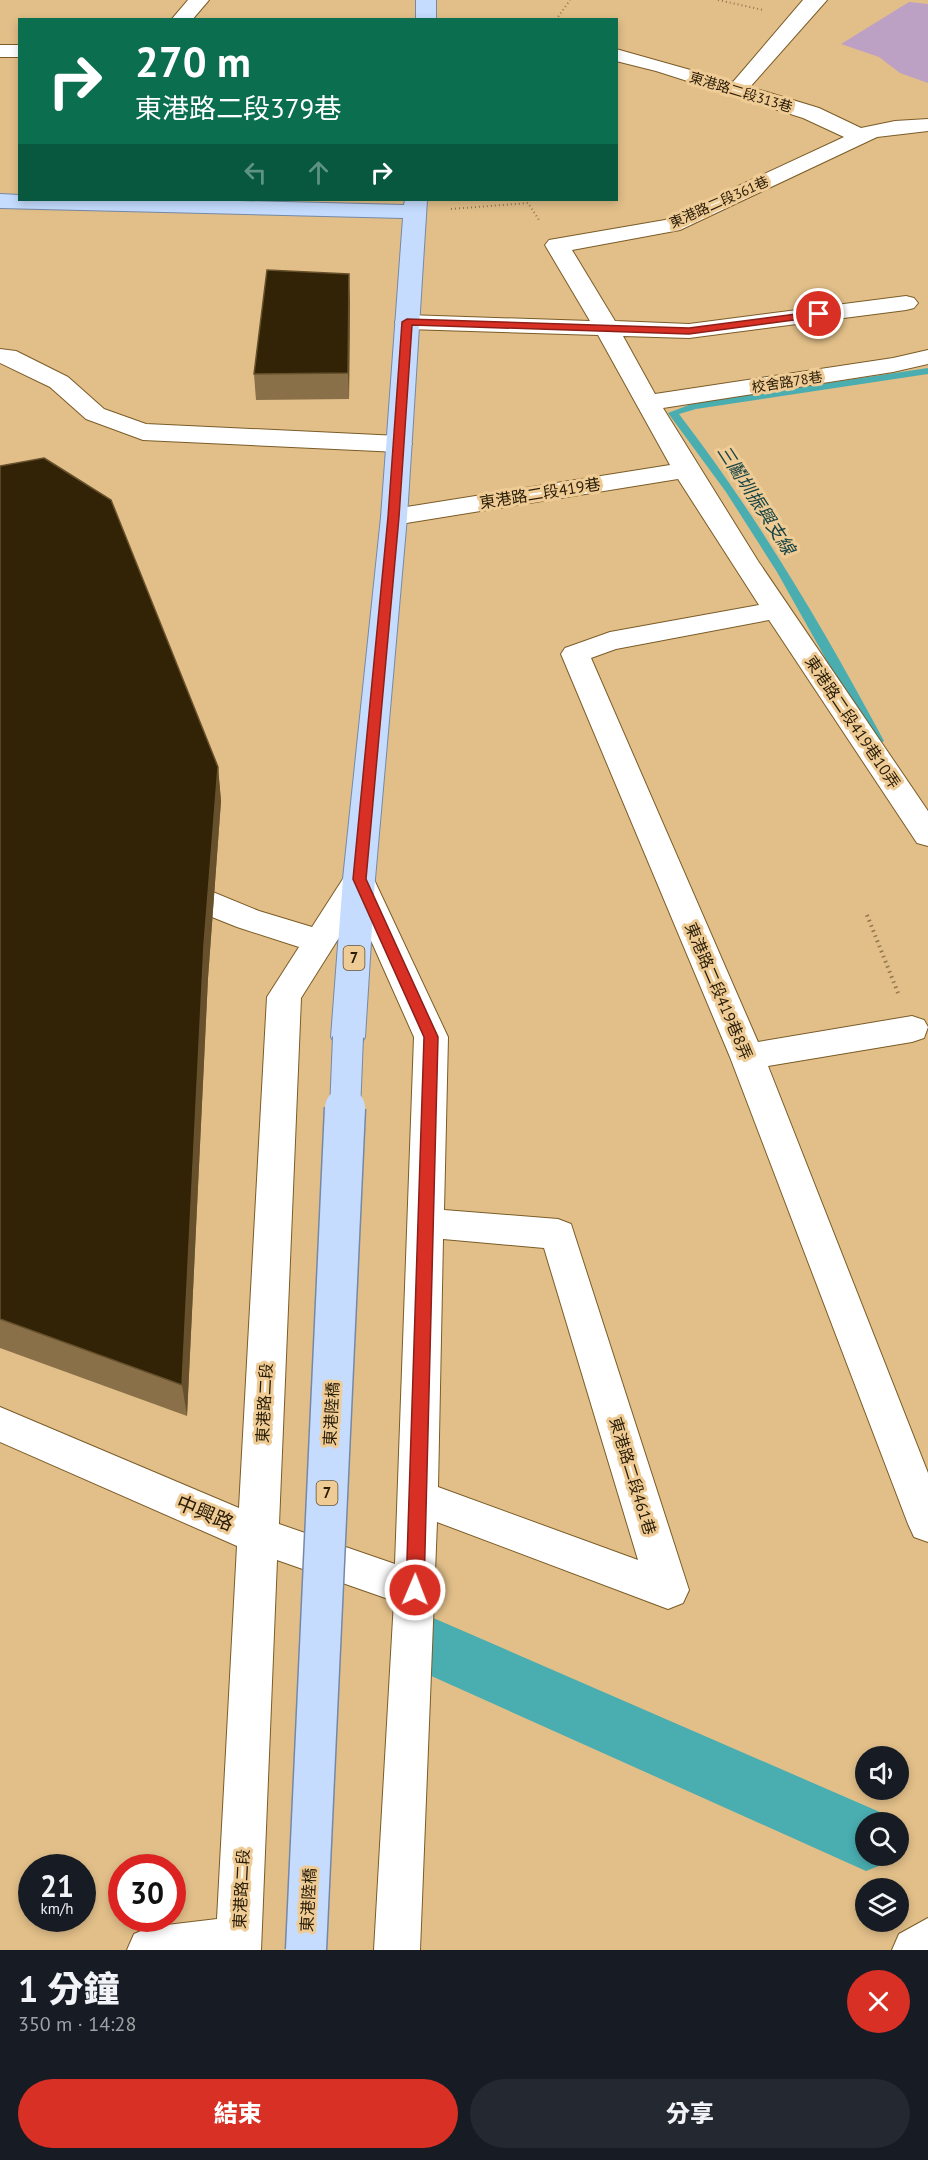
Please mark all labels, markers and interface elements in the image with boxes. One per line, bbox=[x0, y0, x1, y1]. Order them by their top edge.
text: 270 m bbox=[135, 34, 251, 89]
icon: right bbox=[36, 42, 114, 120]
street label: 東港路二段313巷 bbox=[687, 68, 795, 116]
text: 東港路二段379巷 bbox=[135, 91, 341, 125]
icon: left bbox=[239, 156, 272, 189]
icon: ahead bbox=[302, 156, 335, 189]
icon: right bbox=[365, 156, 398, 189]
street label: 東港路二段361巷 bbox=[667, 172, 771, 232]
pin bbox=[793, 288, 844, 339]
icon: arrive bbox=[802, 297, 835, 330]
street label: 校舍路78巷 bbox=[750, 368, 824, 396]
water label: 三鬮圳振興支線 bbox=[712, 441, 801, 561]
street label: 東港路二段419巷 bbox=[478, 474, 602, 512]
street label: 東港路二段419巷10弄 bbox=[801, 652, 905, 792]
street label: 東港路二段419巷8弄 bbox=[681, 919, 757, 1063]
road number: 7 bbox=[344, 946, 364, 970]
street label: 東港路二段 bbox=[252, 1363, 276, 1443]
street label: 東港陸橋 bbox=[319, 1382, 343, 1446]
street label: 東港路二段461巷 bbox=[606, 1415, 660, 1537]
road number: 7 bbox=[316, 1481, 338, 1505]
street label: 中興路 bbox=[172, 1489, 238, 1537]
position arrow bbox=[383, 1558, 447, 1622]
map controls bbox=[855, 1746, 909, 1932]
button: sound bbox=[855, 1746, 909, 1800]
button: search bbox=[855, 1812, 909, 1866]
street label: 東港路二段 bbox=[229, 1849, 253, 1929]
speed limit sign: 30 bbox=[108, 1854, 186, 1932]
text: 21 bbox=[40, 1866, 74, 1905]
street label: 東港陸橋 bbox=[296, 1868, 320, 1932]
button: layers bbox=[855, 1878, 909, 1932]
text: km/h bbox=[41, 1899, 73, 1918]
text: 1 分鐘 bbox=[18, 1965, 120, 2012]
button: close bbox=[847, 1970, 910, 2033]
text: 350 m · 14:28 bbox=[18, 2011, 136, 2037]
button: 結束 bbox=[18, 2079, 458, 2148]
button: 分享 bbox=[470, 2079, 910, 2148]

